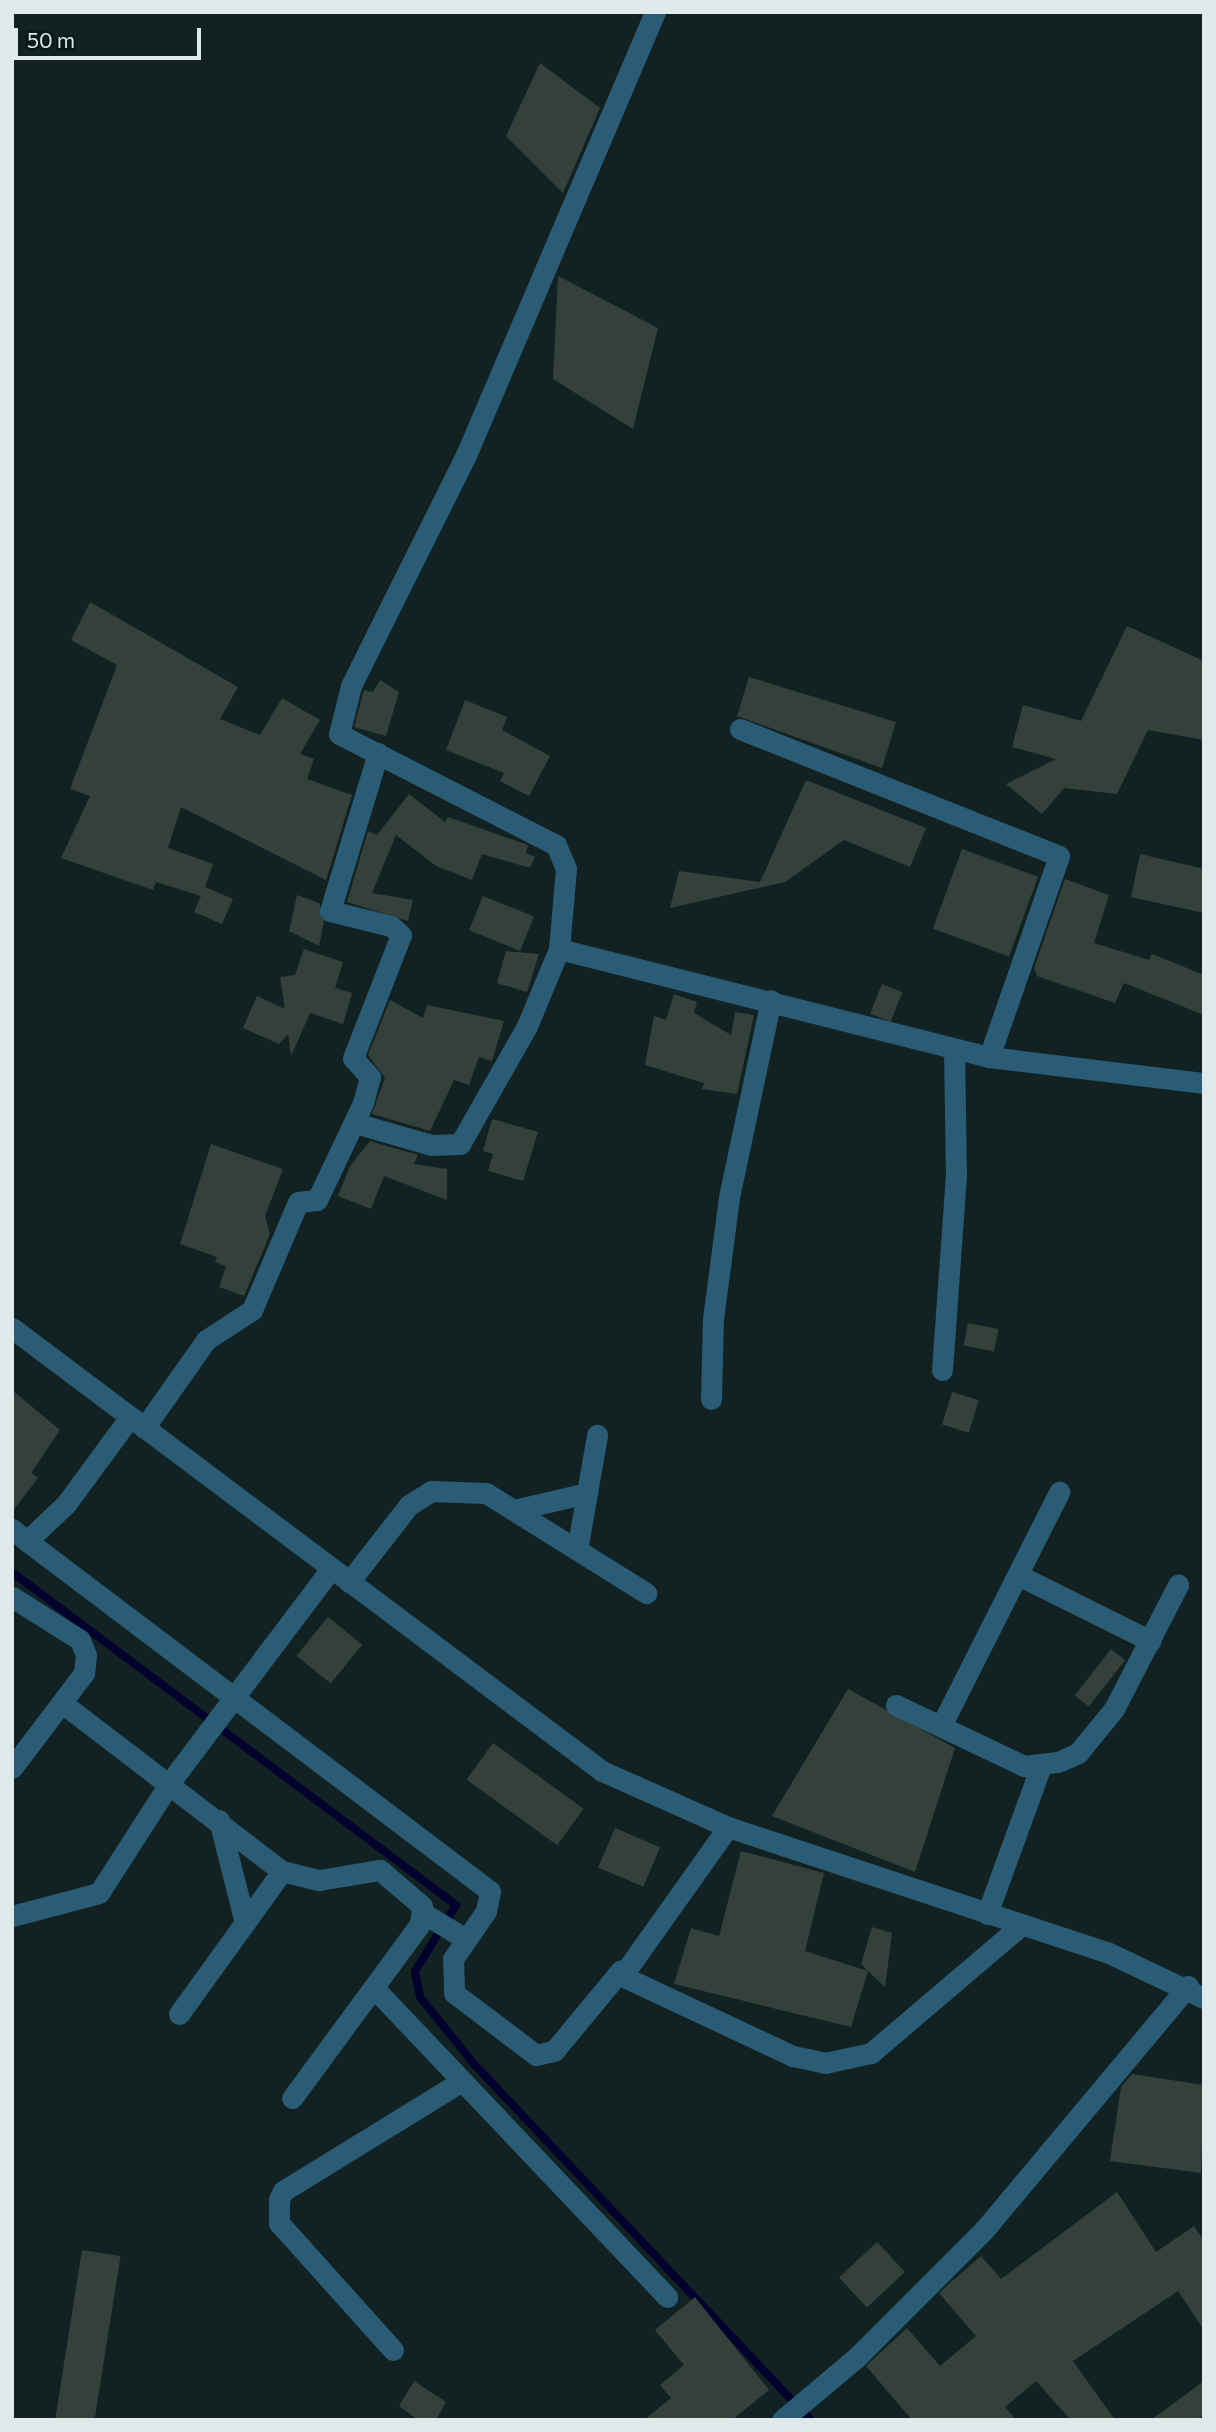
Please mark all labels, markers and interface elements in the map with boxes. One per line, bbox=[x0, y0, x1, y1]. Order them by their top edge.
scale bar bbox=[18, 14, 205, 58]
text: 50 m bbox=[27, 27, 75, 52]

